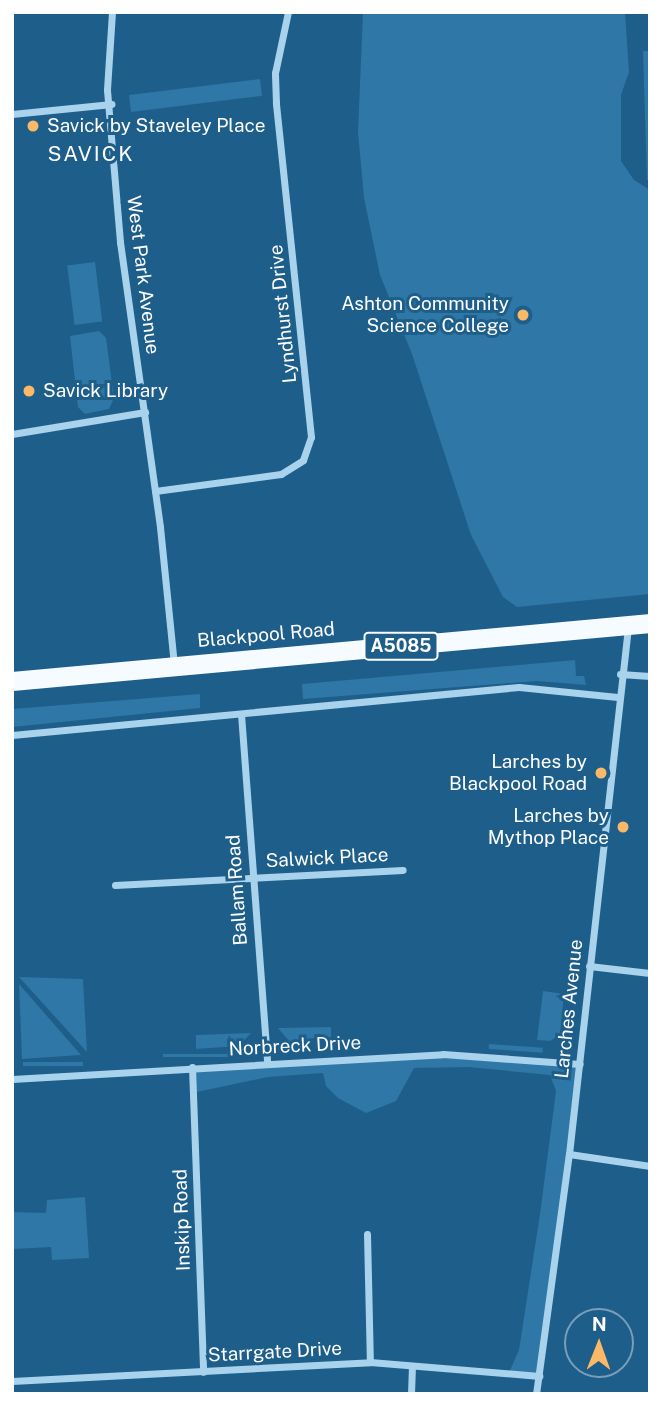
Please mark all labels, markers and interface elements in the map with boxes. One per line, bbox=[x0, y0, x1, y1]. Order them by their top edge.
place label: Savick by Staveley Place bbox=[47, 115, 266, 137]
marker: Savick by Staveley Place bbox=[25, 118, 41, 134]
district label: SAVICK bbox=[48, 141, 134, 167]
street label: West Park Avenue bbox=[122, 194, 164, 356]
street label: Lyndhurst Drive bbox=[264, 244, 302, 384]
place label: Ashton Community Science College bbox=[341, 293, 509, 337]
marker: Ashton Community Science College bbox=[515, 307, 531, 323]
place label: Savick Library bbox=[43, 380, 168, 402]
marker: Savick Library bbox=[21, 383, 37, 399]
street label: Blackpool Road bbox=[196, 618, 336, 652]
road number: A5085 bbox=[362, 632, 440, 660]
place label: Larches by Blackpool Road bbox=[449, 751, 587, 795]
marker: Larches by Blackpool Road bbox=[593, 765, 609, 781]
place label: Larches by Mythop Place bbox=[488, 805, 609, 849]
marker: Larches by Mythop Place bbox=[615, 819, 631, 835]
street label: Ballam Road bbox=[222, 834, 252, 946]
street label: Salwick Place bbox=[265, 843, 389, 873]
street label: Larches Avenue bbox=[550, 938, 588, 1080]
street label: Norbreck Drive bbox=[228, 1031, 362, 1061]
street label: Inskip Road bbox=[169, 1168, 195, 1272]
north arrow bbox=[564, 1308, 634, 1378]
text: N bbox=[592, 1313, 607, 1335]
street label: Starrgate Drive bbox=[207, 1337, 343, 1367]

